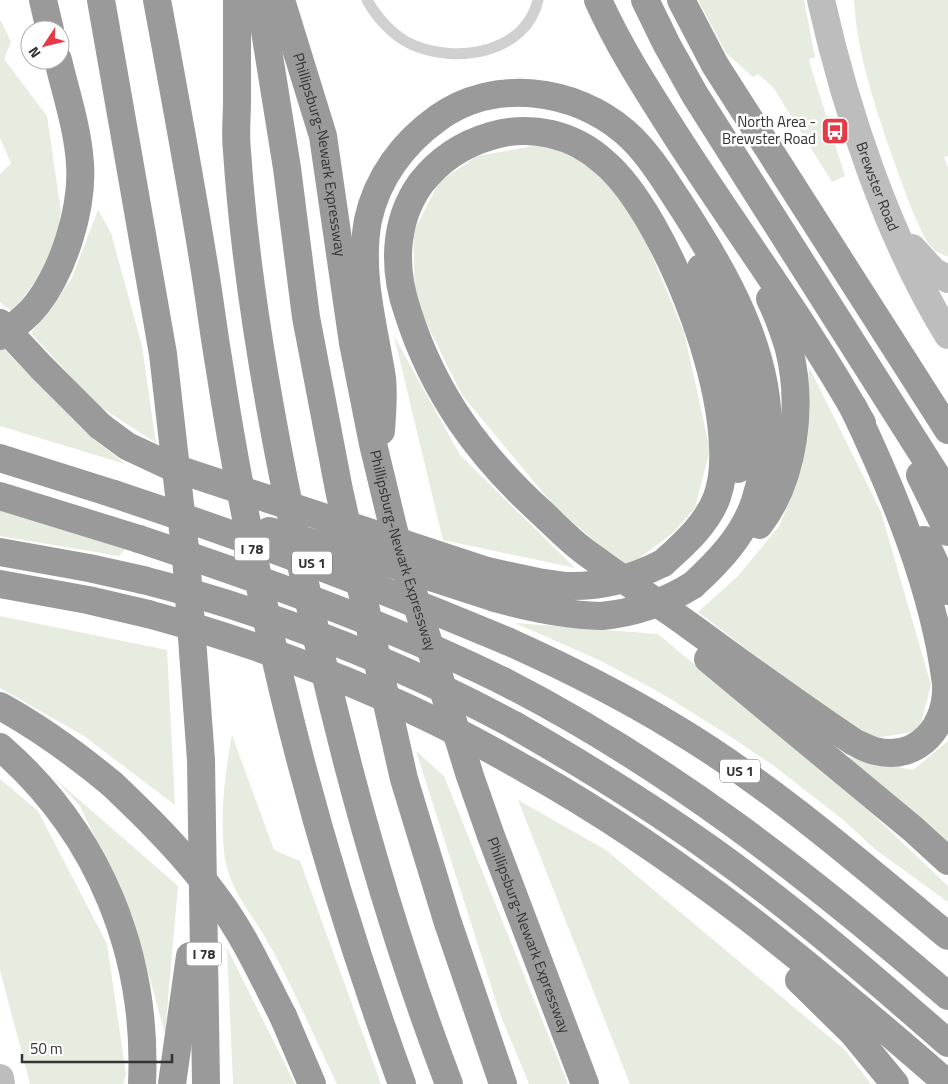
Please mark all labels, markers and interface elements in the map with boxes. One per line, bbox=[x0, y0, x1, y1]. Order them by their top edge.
north arrow bbox=[20, 20, 70, 70]
text: N bbox=[23, 43, 45, 63]
street label: Phillipsburg-Newark Expressway bbox=[287, 50, 352, 258]
place label: North Area - Brewster Road bbox=[722, 110, 816, 150]
bus stop icon: North Area - Brewster Road bbox=[820, 116, 850, 146]
street label: Brewster Road bbox=[850, 139, 905, 235]
street label: Phillipsburg-Newark Expressway bbox=[364, 447, 443, 654]
road number: I 78 bbox=[234, 538, 270, 560]
road number: US 1 bbox=[292, 552, 332, 574]
road number: US 1 bbox=[720, 759, 760, 782]
street label: Phillipsburg-Newark Expressway bbox=[481, 833, 577, 1036]
road number: I 78 bbox=[186, 942, 222, 966]
scale bar bbox=[22, 1032, 172, 1064]
text: 50 m bbox=[30, 1037, 63, 1060]

